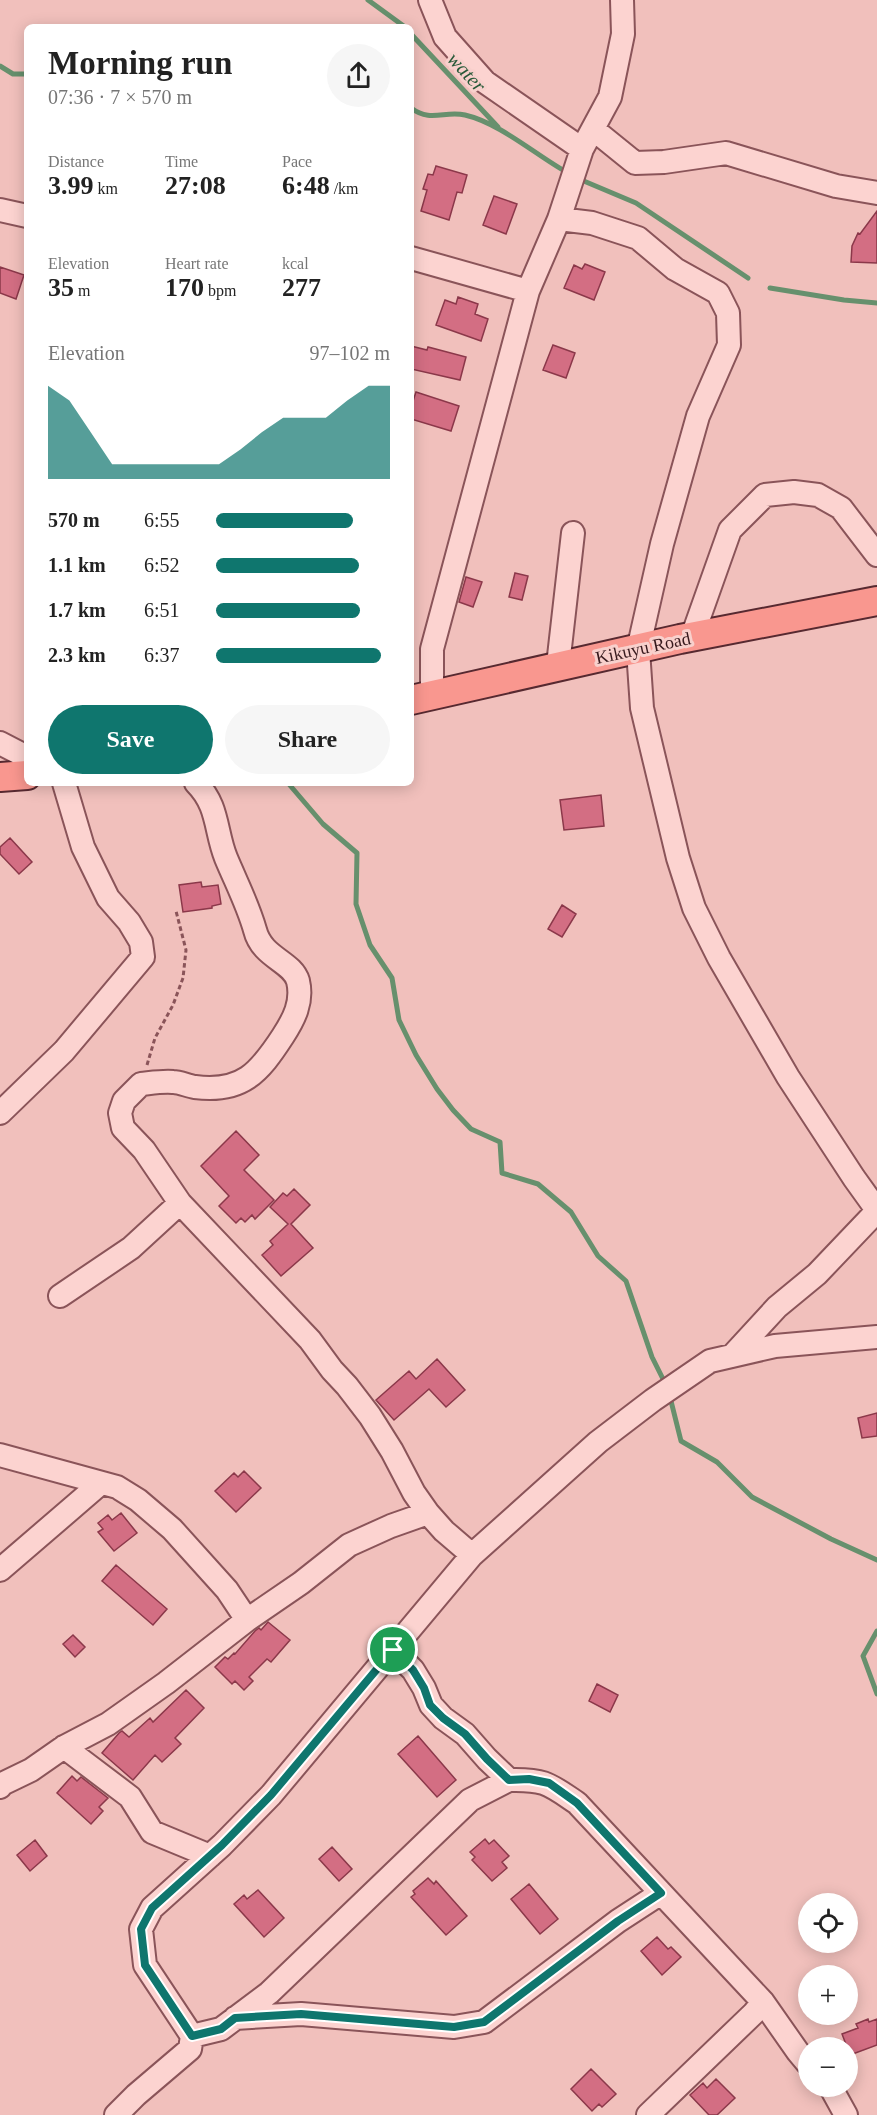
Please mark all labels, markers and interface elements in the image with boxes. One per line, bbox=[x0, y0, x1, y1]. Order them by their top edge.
button: share bbox=[327, 44, 390, 107]
text: Morning run bbox=[48, 45, 232, 81]
water label: water bbox=[443, 48, 491, 96]
text: 07:36 · 7 × 570 m bbox=[48, 86, 192, 108]
text: Distance bbox=[48, 153, 104, 170]
text: Time bbox=[165, 153, 198, 170]
text: Pace bbox=[282, 153, 312, 170]
text: 3.99 bbox=[48, 171, 94, 200]
text: 27:08 bbox=[165, 171, 226, 200]
text: 6:48 bbox=[282, 171, 330, 200]
text: km bbox=[94, 180, 118, 197]
text: /km bbox=[330, 180, 359, 197]
text: Elevation bbox=[48, 255, 109, 272]
text: Heart rate bbox=[165, 255, 229, 272]
text: kcal bbox=[282, 255, 309, 272]
text: 35 bbox=[48, 273, 74, 302]
text: 170 bbox=[165, 273, 204, 302]
text: 277 bbox=[282, 273, 321, 302]
text: m bbox=[74, 282, 90, 299]
text: bpm bbox=[204, 282, 236, 299]
text: Elevation bbox=[48, 342, 125, 364]
text: 97–102 m bbox=[309, 342, 390, 364]
text: 570 m bbox=[48, 509, 100, 531]
text: 6:55 bbox=[144, 509, 180, 531]
text: 1.1 km bbox=[48, 554, 106, 576]
text: 6:52 bbox=[144, 554, 180, 576]
text: 1.7 km bbox=[48, 599, 106, 621]
text: 6:51 bbox=[144, 599, 180, 621]
street label: Kikuyu Road bbox=[594, 628, 692, 668]
text: 2.3 km bbox=[48, 644, 106, 666]
text: 6:37 bbox=[144, 644, 180, 666]
button: Save bbox=[48, 705, 213, 774]
button: Share bbox=[225, 705, 390, 774]
pin bbox=[367, 1624, 418, 1675]
icon: arrive bbox=[376, 1633, 409, 1666]
map controls bbox=[798, 1893, 858, 2097]
button: locate bbox=[798, 1893, 858, 1953]
button: + bbox=[798, 1965, 858, 2025]
button: − bbox=[798, 2037, 858, 2097]

